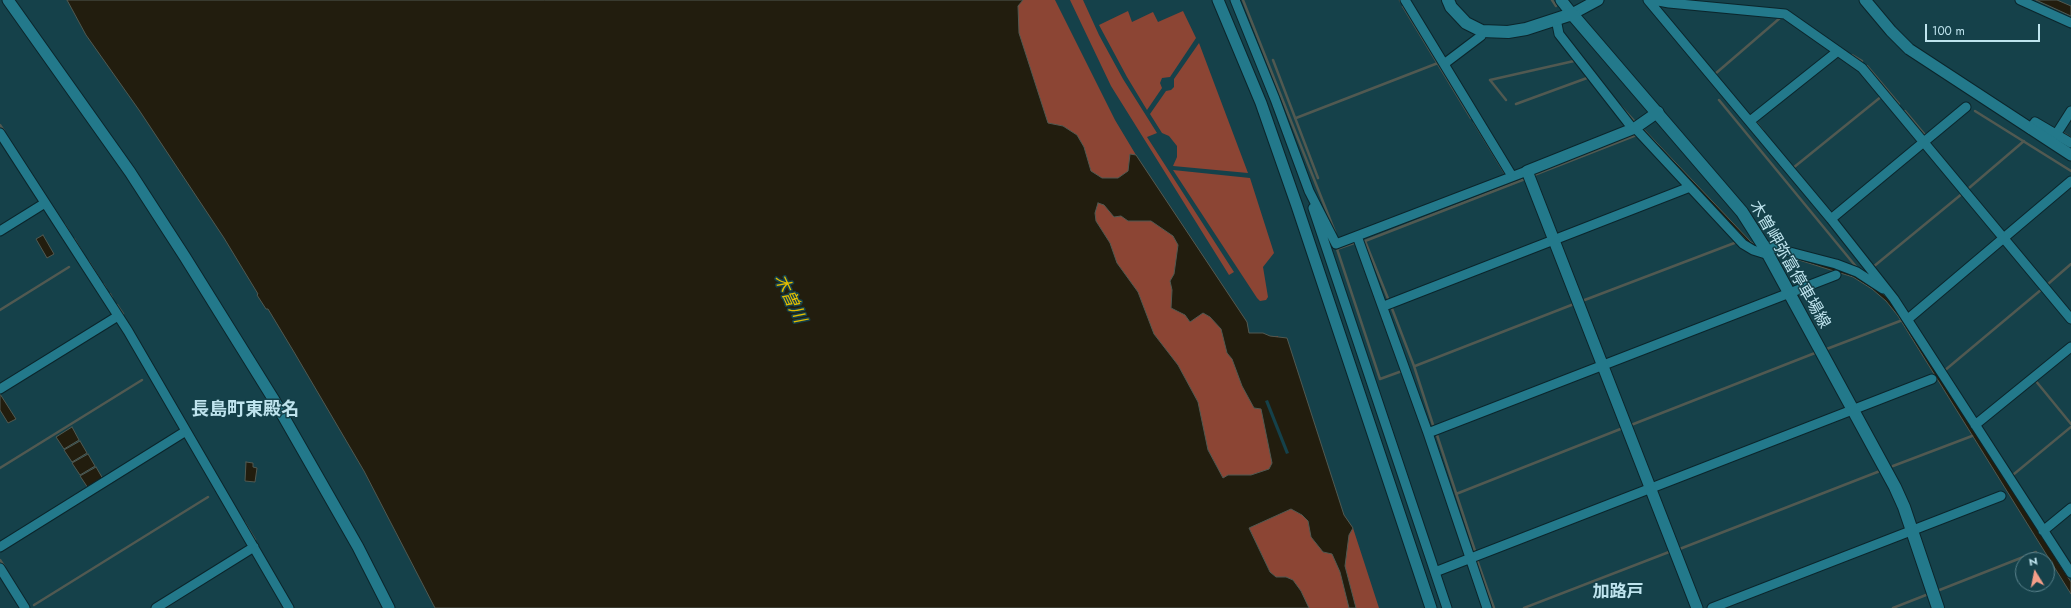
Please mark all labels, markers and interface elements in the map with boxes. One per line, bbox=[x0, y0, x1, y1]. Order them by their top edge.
scale bar bbox=[1927, 16, 2042, 42]
text: 100 m bbox=[1932, 22, 1965, 40]
street label: 木曽岬弥富停車場線 bbox=[1745, 198, 1833, 332]
water label: 木曽川 bbox=[769, 272, 809, 326]
district label: 長島町東殿名 bbox=[191, 400, 299, 422]
north arrow bbox=[2015, 552, 2055, 592]
text: N bbox=[2027, 553, 2039, 570]
district label: 加路戸 bbox=[1593, 583, 1643, 603]

